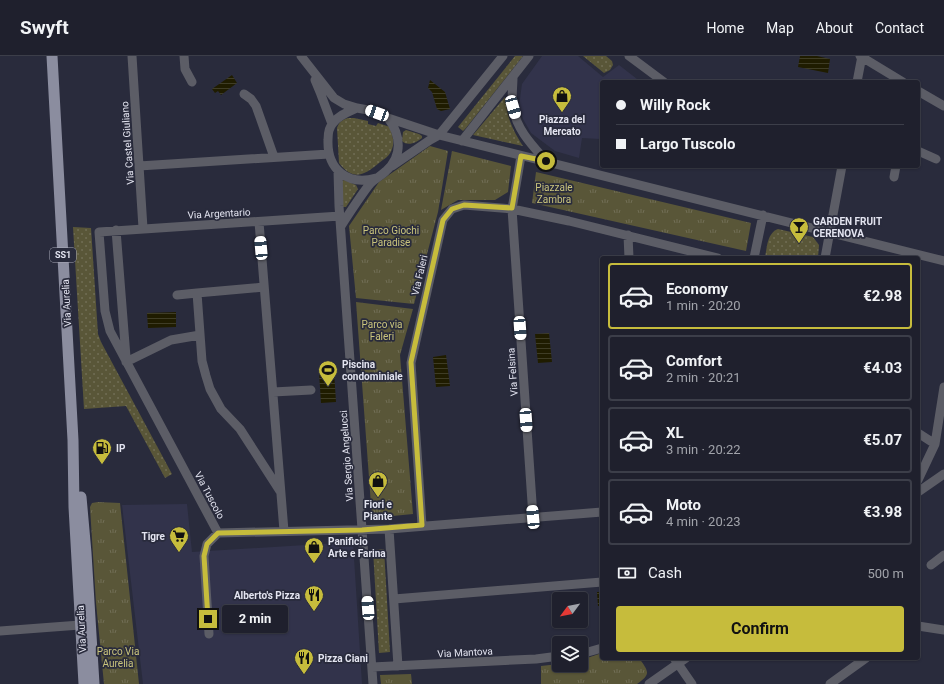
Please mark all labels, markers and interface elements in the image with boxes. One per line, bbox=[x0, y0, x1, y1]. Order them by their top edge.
text: Swyft bbox=[20, 16, 69, 39]
text: Home bbox=[706, 20, 744, 36]
text: Map bbox=[766, 20, 794, 36]
text: About bbox=[816, 20, 853, 36]
text: Contact bbox=[875, 20, 924, 36]
shop icon: Piazza del Mercato bbox=[551, 85, 573, 113]
car bbox=[504, 94, 522, 120]
text: Willy Rock bbox=[640, 96, 710, 114]
street label: Via Castel Giuliano bbox=[119, 101, 136, 185]
car bbox=[364, 103, 390, 123]
place label: Piazza del Mercato bbox=[539, 114, 585, 137]
text: Largo Tuscolo bbox=[640, 135, 735, 153]
route start bbox=[537, 152, 555, 170]
park label: Piazzale Zambra bbox=[535, 182, 573, 205]
street label: Via Argentario bbox=[187, 206, 251, 221]
bar icon: GARDEN FRUIT CERENOVA bbox=[788, 216, 810, 244]
place label: GARDEN FRUIT CERENOVA bbox=[813, 216, 882, 239]
park label: Parco Giochi Paradise bbox=[363, 225, 419, 248]
car bbox=[254, 236, 268, 260]
road number: SS1 bbox=[50, 248, 76, 262]
street label: Via Faleri bbox=[410, 254, 429, 296]
icon: car bbox=[618, 278, 654, 314]
street label: Via Aurelia bbox=[60, 279, 73, 327]
text: Economy bbox=[666, 280, 728, 298]
text: €2.98 bbox=[863, 287, 902, 305]
text: 1 min · 20:20 bbox=[666, 298, 741, 313]
car bbox=[513, 316, 527, 340]
park label: Parco via Faleri bbox=[361, 319, 403, 342]
street label: Via Felsina bbox=[505, 347, 520, 397]
icon: car bbox=[618, 350, 654, 386]
text: Comfort bbox=[666, 352, 722, 370]
sports icon: Piscina condominiale bbox=[317, 359, 339, 387]
place label: Piscina condominiale bbox=[342, 359, 403, 382]
text: €4.03 bbox=[863, 359, 902, 377]
text: 2 min · 20:21 bbox=[666, 370, 741, 385]
car bbox=[519, 408, 533, 432]
street label: Via Sergio Angelucci bbox=[338, 410, 355, 502]
icon: car bbox=[618, 422, 654, 458]
text: XL bbox=[666, 424, 684, 442]
text: €5.07 bbox=[863, 431, 902, 449]
fuel station icon: IP bbox=[91, 437, 113, 465]
text: 3 min · 20:22 bbox=[666, 442, 741, 457]
place label: IP bbox=[116, 443, 126, 454]
street label: Via Tuscolo bbox=[193, 470, 227, 521]
shop icon: Fiori e Piante bbox=[367, 470, 389, 498]
icon: car bbox=[618, 494, 654, 530]
text: Moto bbox=[666, 496, 701, 514]
place label: Fiori e Piante bbox=[364, 499, 393, 522]
text: €3.98 bbox=[863, 503, 902, 521]
car bbox=[526, 505, 540, 529]
text: 4 min · 20:23 bbox=[666, 514, 741, 529]
supermarket icon: Tigre bbox=[168, 525, 190, 553]
place label: Tigre bbox=[141, 531, 166, 542]
shop icon: Panificio Arte e Farina bbox=[303, 536, 325, 564]
place label: Panificio Arte e Farina bbox=[328, 536, 386, 559]
icon: cash bbox=[616, 562, 638, 584]
text: Cash bbox=[648, 564, 682, 582]
text: 500 m bbox=[867, 566, 904, 581]
restaurant icon: Alberto's Pizza bbox=[303, 584, 325, 612]
place label: Alberto's Pizza bbox=[234, 590, 301, 601]
north arrow bbox=[552, 592, 588, 628]
map controls bbox=[552, 592, 588, 672]
car bbox=[361, 596, 375, 620]
street label: Via Aurelia bbox=[75, 605, 88, 653]
callout: 2 min bbox=[222, 605, 288, 633]
button: Confirm bbox=[616, 606, 904, 652]
route end bbox=[199, 610, 217, 628]
text: 2 min bbox=[239, 611, 271, 626]
button: layers bbox=[552, 636, 588, 672]
park label: Parco Via Aurelia bbox=[97, 646, 139, 669]
street label: Via Mantova bbox=[437, 646, 493, 659]
restaurant icon: Pizza Ciani bbox=[293, 647, 315, 675]
place label: Pizza Ciani bbox=[318, 653, 368, 664]

